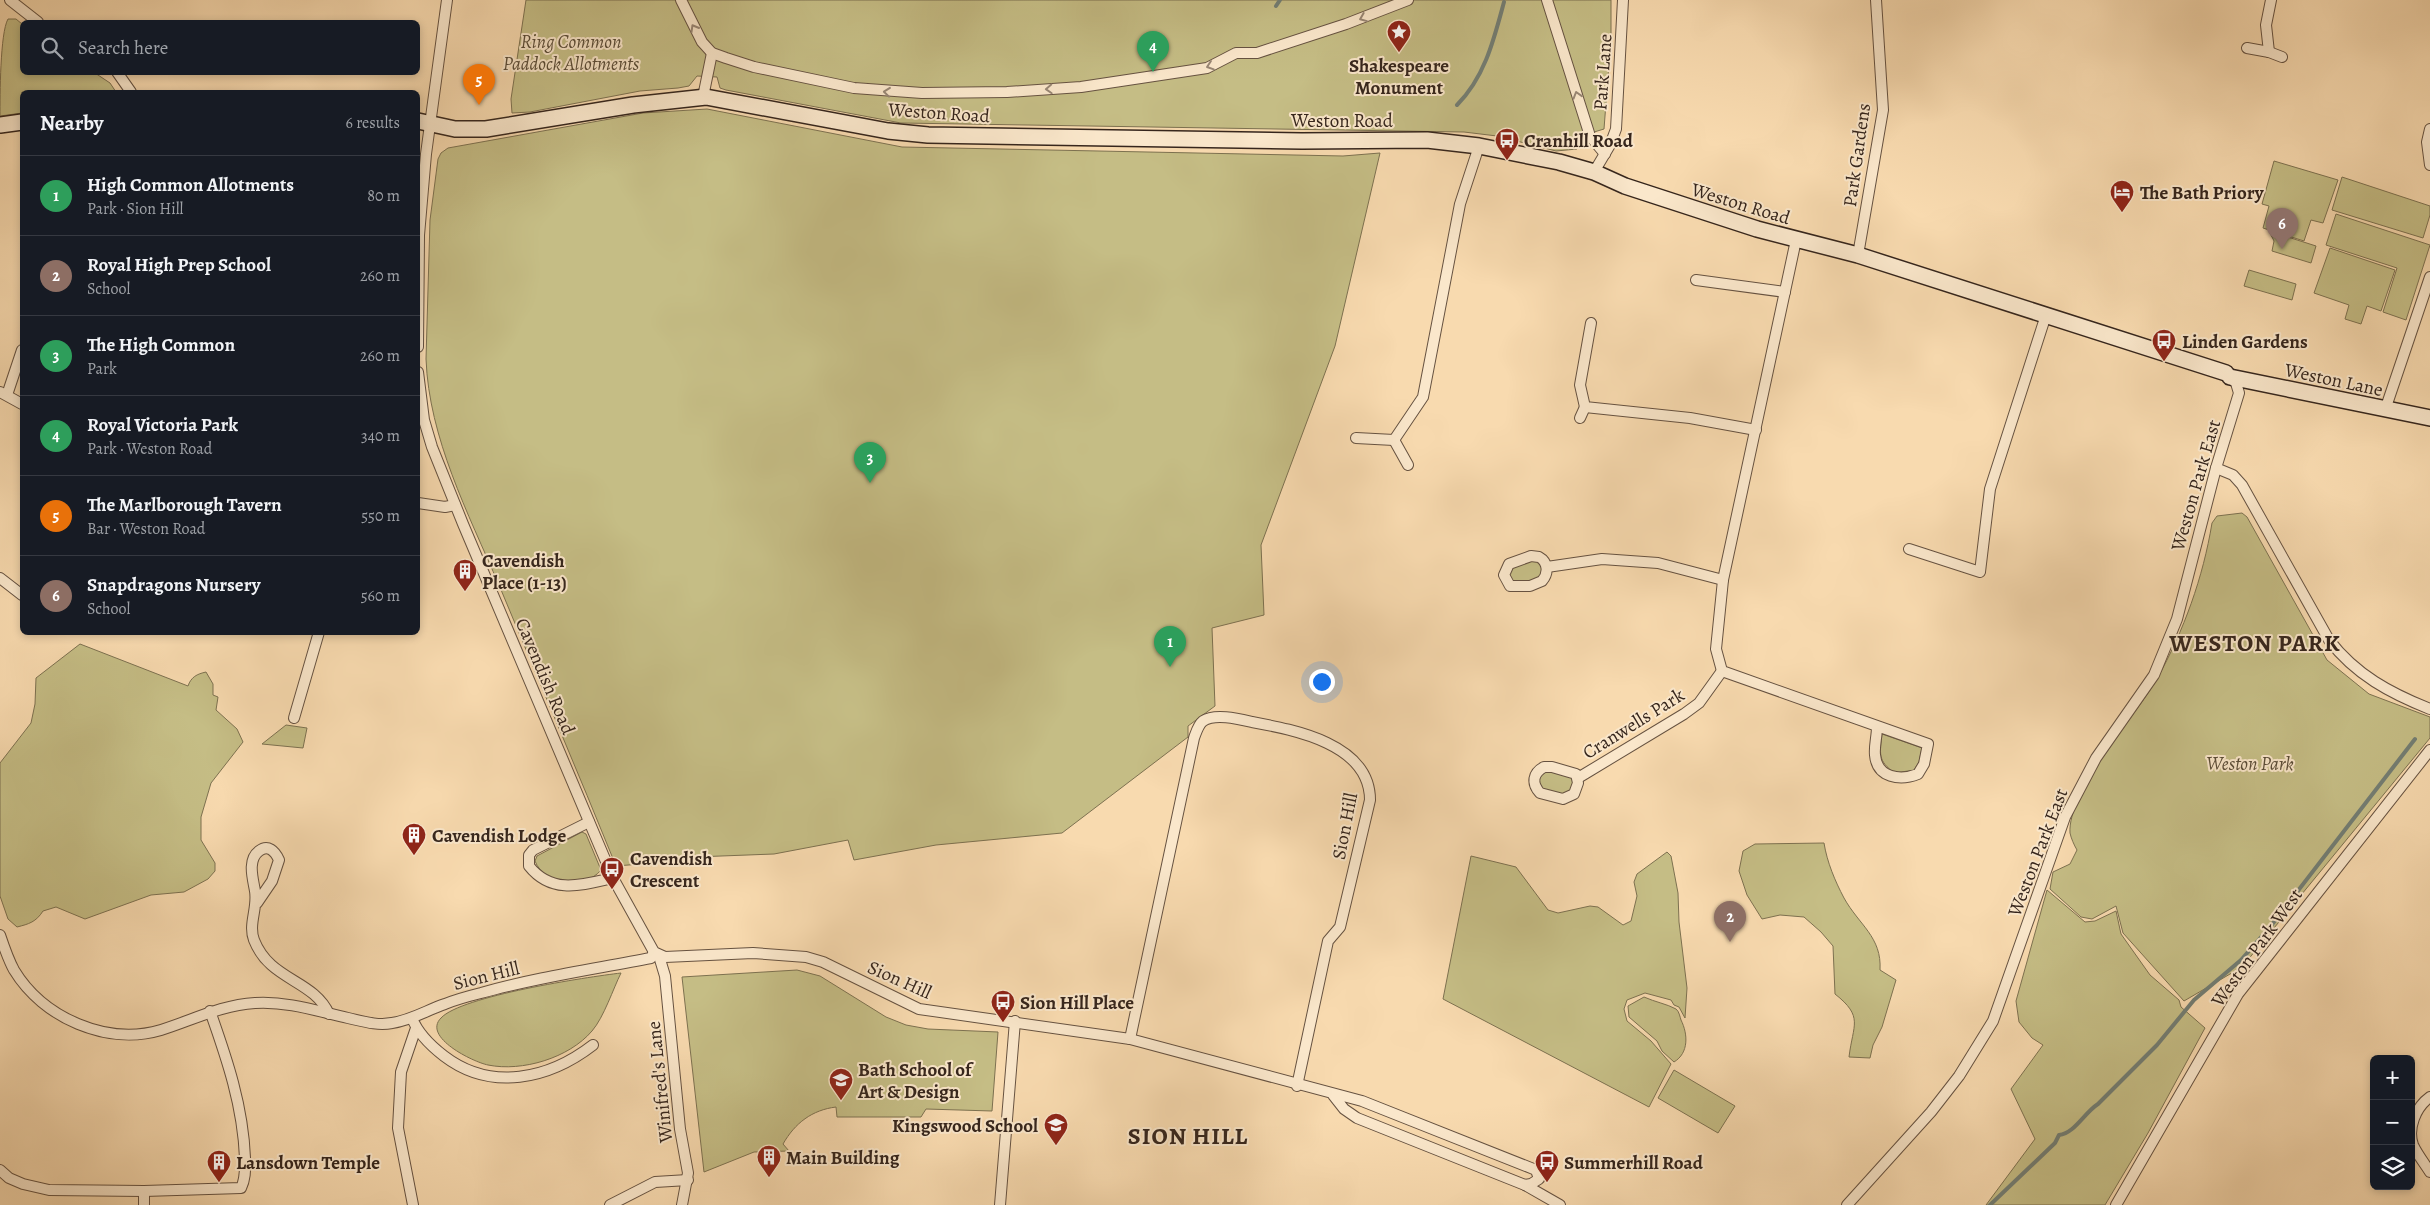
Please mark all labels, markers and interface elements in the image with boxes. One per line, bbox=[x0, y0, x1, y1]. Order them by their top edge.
one-way arrow bbox=[1359, 12, 1368, 22]
place icon: Shakespeare Monument bbox=[1386, 19, 1412, 53]
search box bbox=[20, 20, 420, 75]
one-way arrow bbox=[691, 24, 701, 33]
park label: Ring Common Paddock Allotments bbox=[503, 29, 640, 77]
pin: 4 bbox=[1137, 31, 1169, 72]
street label: Park Lane bbox=[1587, 33, 1619, 111]
icon: search bbox=[38, 34, 66, 62]
text: Search here bbox=[78, 35, 168, 61]
place label: Shakespeare Monument bbox=[1349, 53, 1449, 101]
one-way arrow bbox=[1206, 60, 1214, 70]
pin: 5 bbox=[463, 64, 495, 105]
one-way arrow bbox=[1045, 83, 1053, 94]
one-way arrow bbox=[883, 87, 891, 98]
one-way arrow bbox=[1573, 91, 1583, 100]
street label: Weston Road bbox=[886, 96, 991, 130]
street label: Park Gardens bbox=[1837, 102, 1877, 209]
street label: Weston Road bbox=[1290, 108, 1394, 134]
text: Nearby bbox=[40, 109, 103, 137]
text: 6 results bbox=[346, 112, 400, 134]
bus stop icon: Cranhill Road bbox=[1494, 127, 1520, 161]
place label: Cranhill Road bbox=[1524, 128, 1634, 154]
text: High Common Allotments bbox=[87, 172, 294, 198]
street label: Weston Road bbox=[1687, 176, 1794, 232]
hotel icon: The Bath Priory bbox=[2109, 179, 2135, 213]
place label: The Bath Priory bbox=[2140, 180, 2265, 206]
text: 1 bbox=[53, 185, 59, 207]
text: 80 m bbox=[367, 185, 400, 207]
text: Park · Sion Hill bbox=[87, 198, 184, 220]
pin: 6 bbox=[2266, 208, 2298, 249]
text: Royal High Prep School bbox=[87, 252, 271, 278]
text: 2 bbox=[52, 265, 60, 287]
text: 260 m bbox=[360, 265, 400, 287]
text: School bbox=[87, 278, 130, 300]
bus stop icon: Linden Gardens bbox=[2151, 328, 2177, 362]
place label: Linden Gardens bbox=[2182, 329, 2308, 355]
text: The High Common bbox=[87, 332, 235, 358]
text: 3 bbox=[53, 345, 59, 367]
text: 260 m bbox=[360, 345, 400, 367]
street label: Weston Lane bbox=[2281, 357, 2385, 403]
text: Park bbox=[87, 358, 117, 380]
text: Royal Victoria Park bbox=[87, 412, 238, 438]
street label: Weston Park East bbox=[2165, 417, 2227, 555]
text: 4 bbox=[52, 425, 60, 447]
text: 340 m bbox=[361, 425, 400, 447]
text: Park · Weston Road bbox=[87, 438, 212, 460]
pin: 3 bbox=[854, 442, 886, 483]
text: The Marlborough Tavern bbox=[87, 492, 282, 518]
text: 5 bbox=[53, 505, 59, 527]
text: 550 m bbox=[361, 505, 400, 527]
text: Bar · Weston Road bbox=[87, 518, 205, 540]
place label: Cavendish Place (1-13) bbox=[482, 548, 567, 596]
building icon: Cavendish Place (1-13) bbox=[452, 558, 478, 592]
text: Snapdragons Nursery bbox=[87, 572, 261, 598]
text: 6 bbox=[52, 585, 60, 607]
text: 560 m bbox=[361, 585, 400, 607]
text: School bbox=[87, 598, 130, 620]
street label: Cavendish Road bbox=[509, 614, 582, 739]
pin: 1 bbox=[1154, 626, 1186, 667]
district label: WESTON PARK bbox=[2168, 627, 2341, 659]
your location bbox=[1309, 669, 1335, 695]
street label: Cranwells Park bbox=[1578, 682, 1690, 765]
park label: Weston Park bbox=[2206, 751, 2294, 777]
street label: Weston Park East bbox=[2001, 785, 2074, 921]
street label: Sion Hill bbox=[1326, 790, 1364, 862]
building icon: Cavendish Lodge bbox=[401, 822, 427, 856]
place label: Cavendish Lodge bbox=[432, 823, 566, 849]
place label: Cavendish Crescent bbox=[630, 846, 712, 894]
bus stop icon: Cavendish Crescent bbox=[599, 856, 625, 890]
street label: Weston Park West bbox=[2204, 883, 2309, 1013]
pin: 2 bbox=[1714, 901, 1746, 942]
street label: Sion Hill bbox=[863, 954, 936, 1006]
street label: Sion Hill bbox=[450, 955, 523, 997]
bus stop icon: Sion Hill Place bbox=[990, 989, 1016, 1023]
place label: Sion Hill Place bbox=[1020, 990, 1134, 1016]
street label: Winifred's Lane bbox=[641, 1020, 679, 1145]
map controls bbox=[2370, 1055, 2415, 1190]
button: + bbox=[2370, 1055, 2415, 1100]
place label: Bath School of Art & Design bbox=[857, 1057, 974, 1105]
school or university icon: Bath School of Art & Design bbox=[828, 1067, 854, 1101]
button: − bbox=[2370, 1100, 2415, 1145]
school or university icon: Kingswood School bbox=[1043, 1112, 1069, 1146]
place label: Kingswood School bbox=[892, 1113, 1038, 1139]
district label: SION HILL bbox=[1128, 1120, 1248, 1152]
building icon: Main Building bbox=[756, 1144, 782, 1178]
place label: Main Building bbox=[786, 1145, 900, 1171]
button: layers bbox=[2370, 1145, 2415, 1190]
building icon: Lansdown Temple bbox=[206, 1149, 232, 1183]
bus stop icon: Summerhill Road bbox=[1534, 1149, 1560, 1183]
place label: Lansdown Temple bbox=[236, 1150, 380, 1176]
place label: Summerhill Road bbox=[1564, 1150, 1704, 1176]

